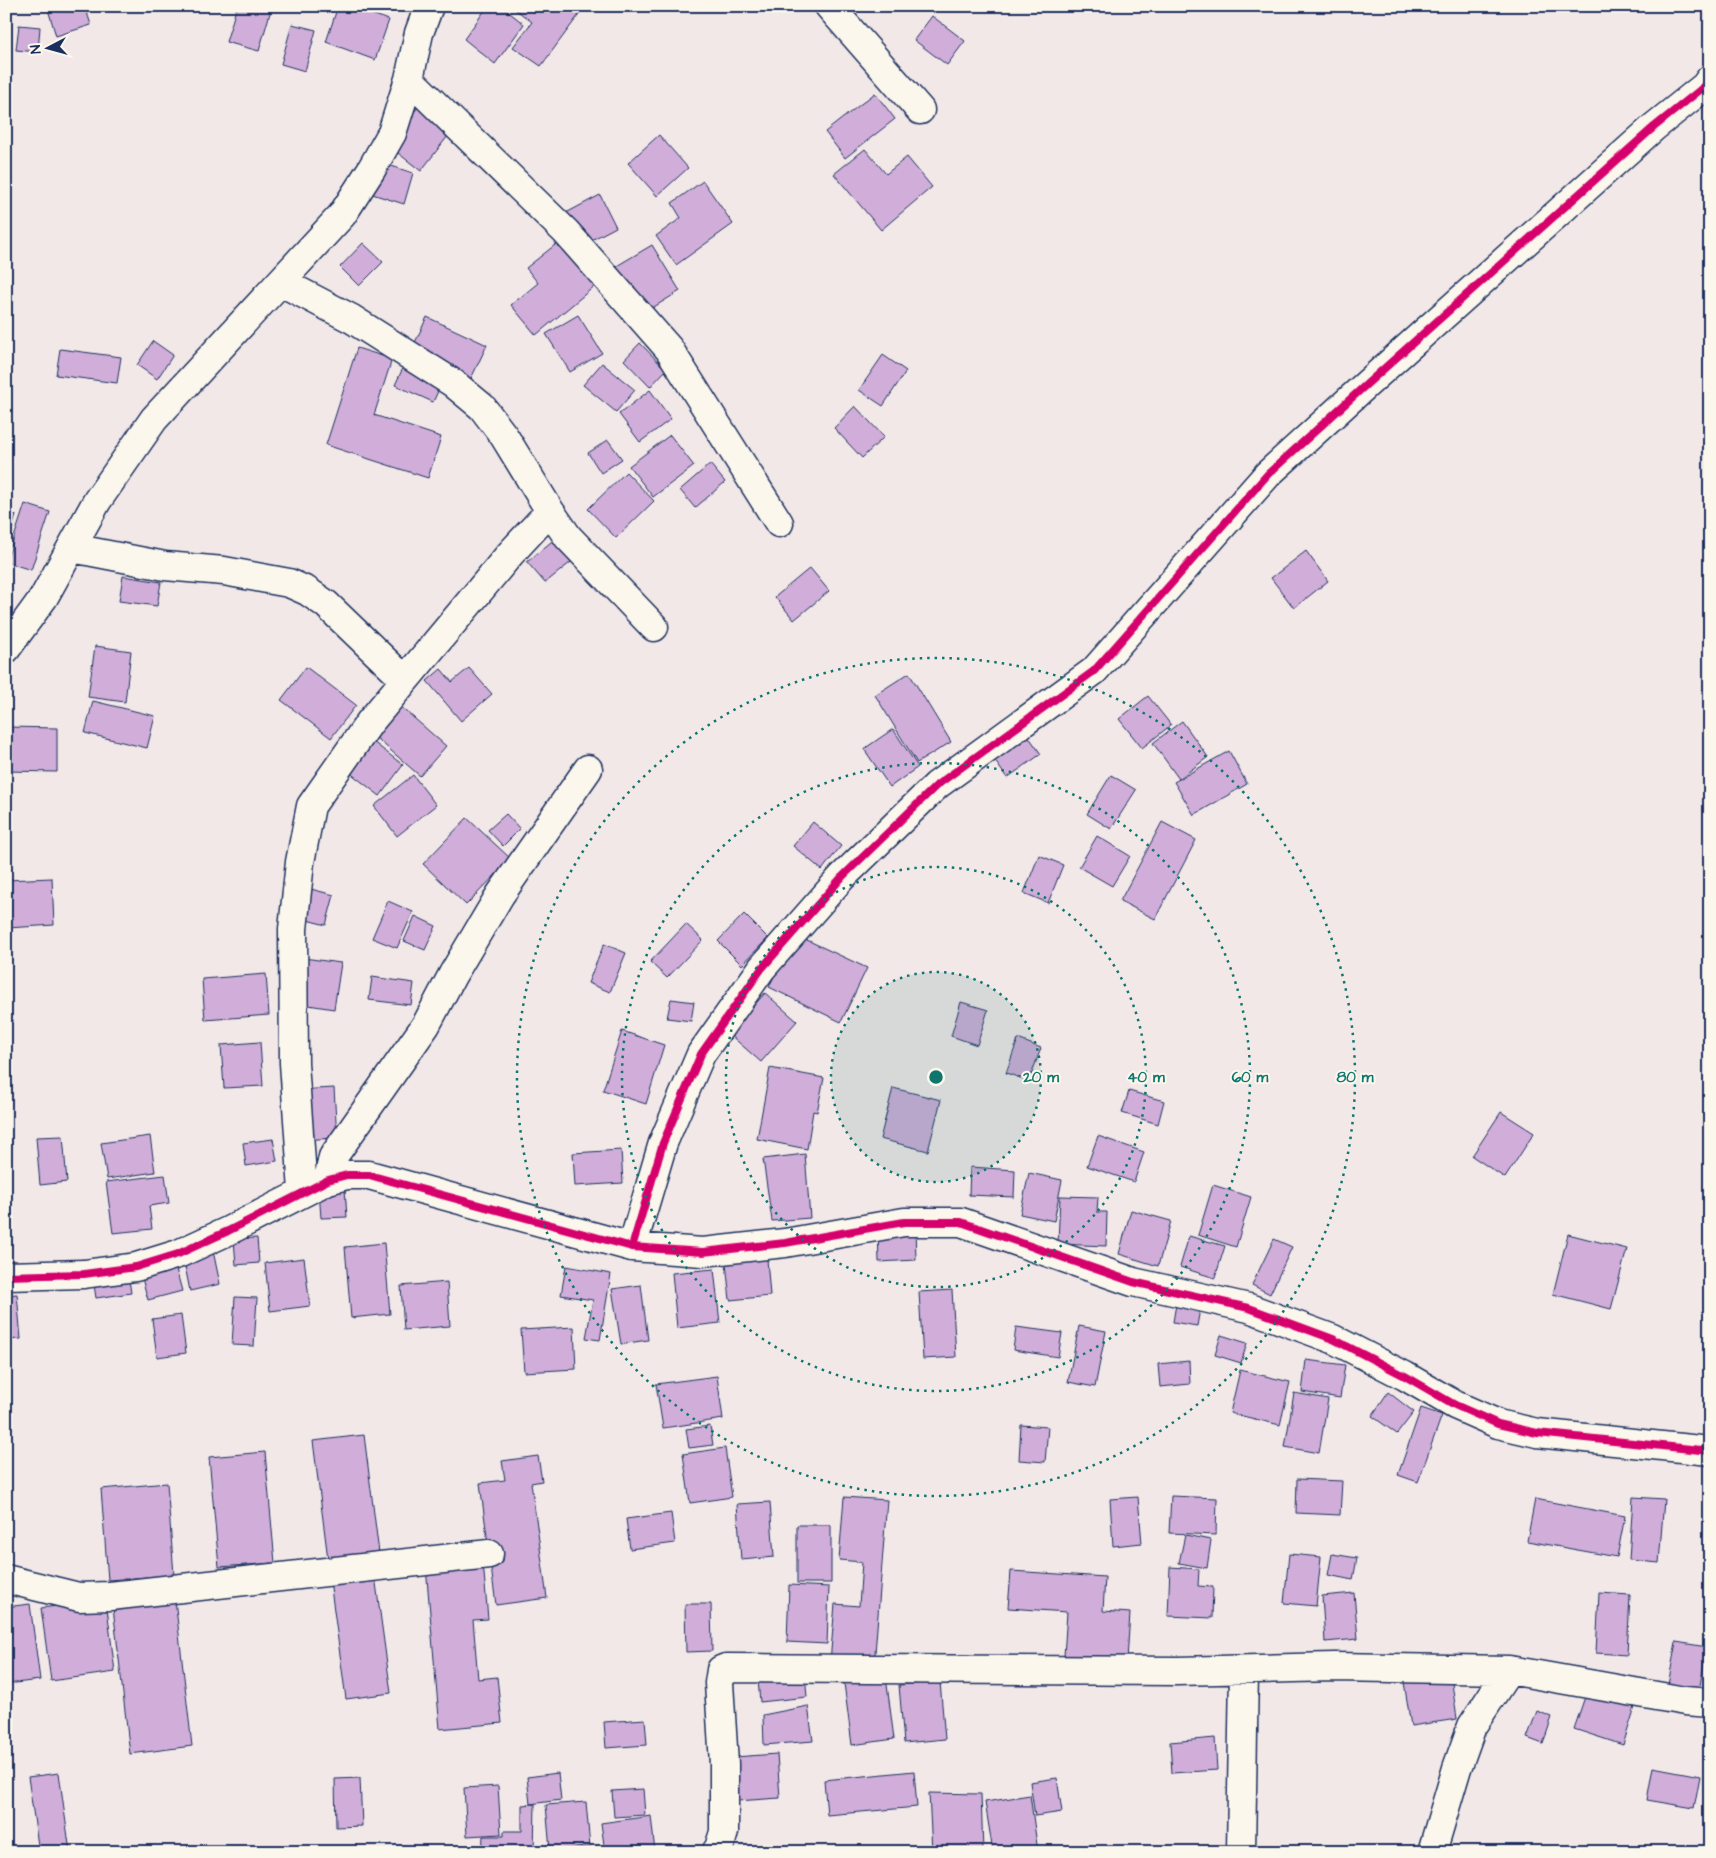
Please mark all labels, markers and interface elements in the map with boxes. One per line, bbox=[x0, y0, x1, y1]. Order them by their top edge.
north arrow bbox=[22, 22, 72, 72]
text: N bbox=[26, 44, 46, 55]
text: 20 m bbox=[1022, 1067, 1059, 1088]
text: 40 m bbox=[1127, 1067, 1165, 1088]
text: 60 m bbox=[1232, 1067, 1269, 1088]
text: 80 m bbox=[1337, 1067, 1374, 1088]
centre of rings bbox=[927, 1068, 945, 1086]

